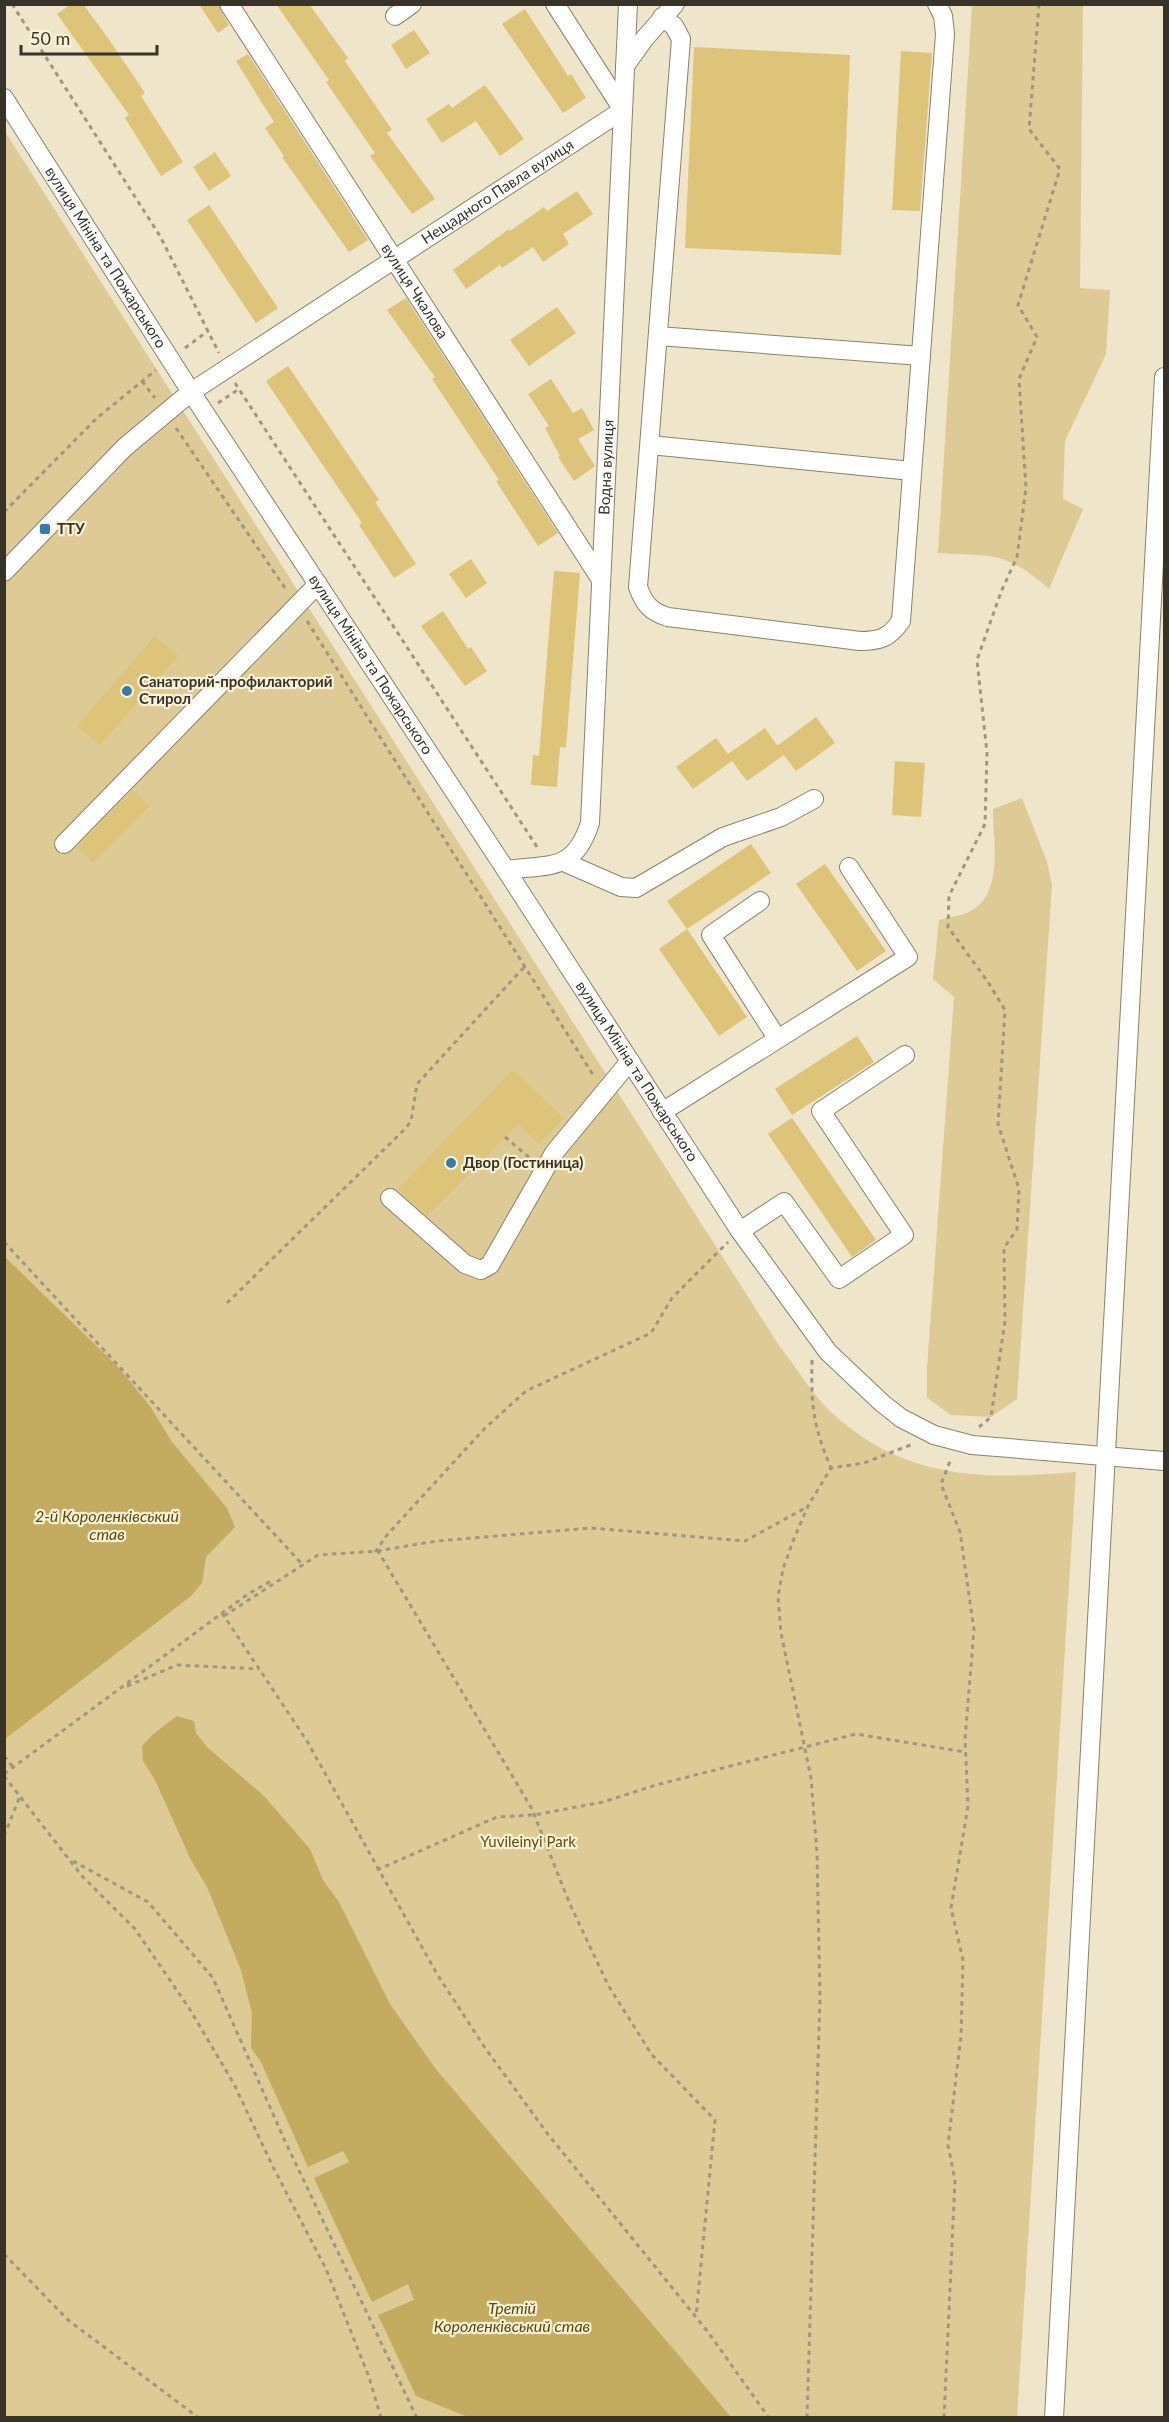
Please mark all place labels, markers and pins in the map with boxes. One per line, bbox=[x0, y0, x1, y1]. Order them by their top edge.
place label: ТТУ bbox=[57, 519, 85, 537]
marker: ТТУ bbox=[38, 522, 52, 536]
place label: Санаторий-профилакторий Стирол bbox=[139, 672, 332, 707]
marker: Санаторий-профилакторий Стирол bbox=[120, 684, 134, 698]
place label: Двор (Гостиница) bbox=[463, 1153, 583, 1171]
marker: Двор (Гостиница) bbox=[444, 1156, 458, 1170]

